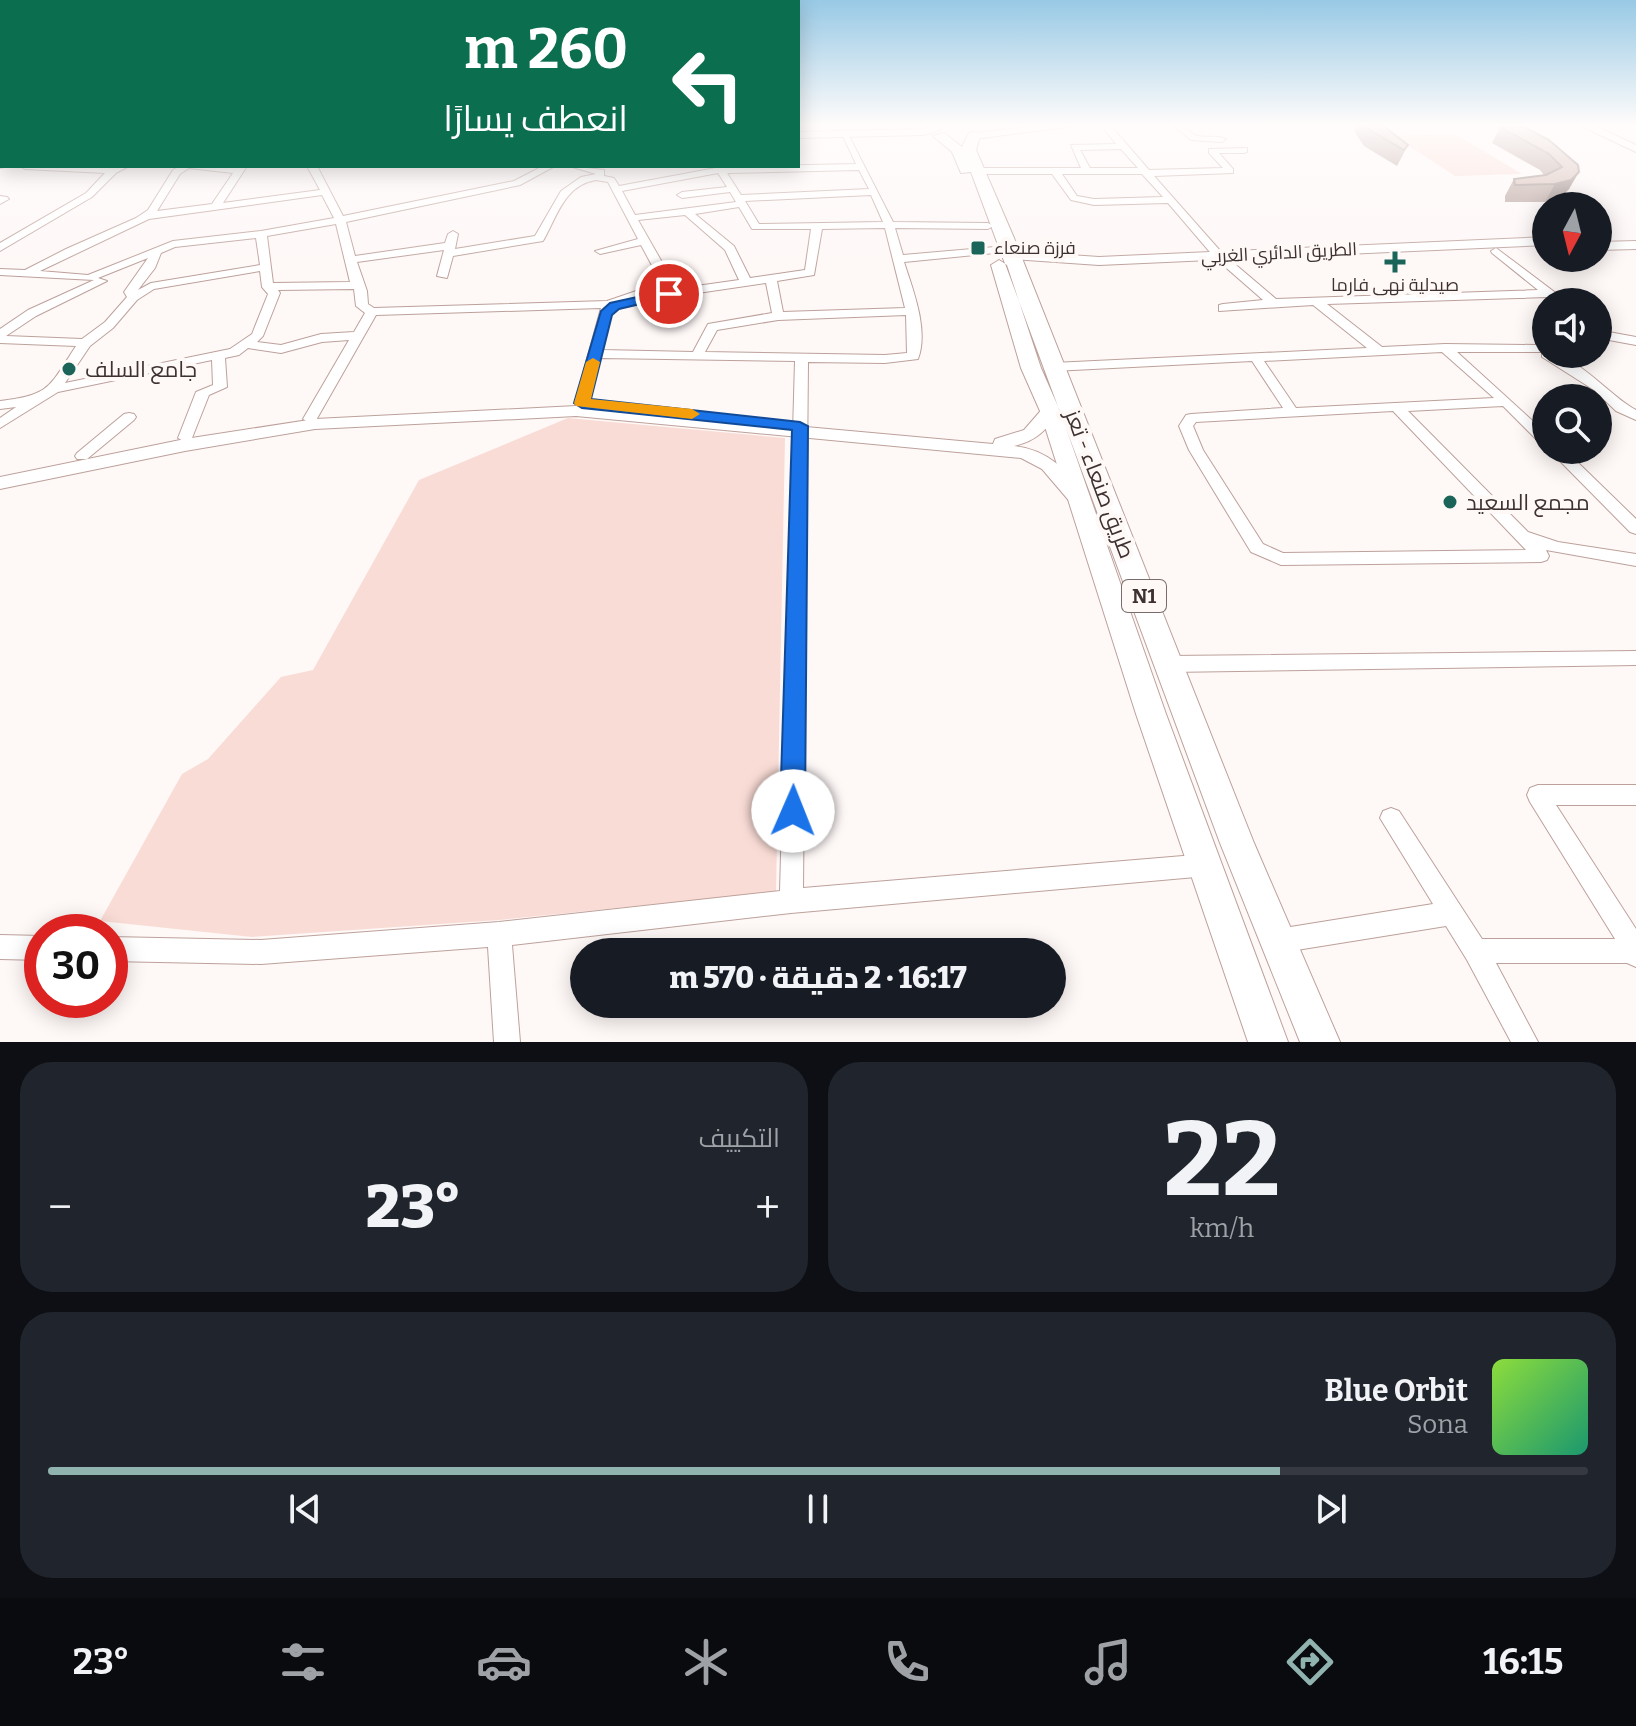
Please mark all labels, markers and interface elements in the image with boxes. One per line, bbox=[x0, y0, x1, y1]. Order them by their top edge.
text: 260 m bbox=[464, 16, 628, 83]
icon: left bbox=[656, 32, 760, 136]
text: انعطف يسارًا bbox=[443, 97, 628, 141]
north arrow bbox=[1532, 192, 1612, 272]
map controls bbox=[1532, 192, 1612, 464]
place label: فرزة صنعاء bbox=[994, 237, 1076, 259]
street label: الطريق الدائري الغربي bbox=[1200, 238, 1358, 271]
marker: فرزة صنعاء bbox=[969, 239, 987, 257]
marker: صيدلية نهى فارما bbox=[1386, 253, 1404, 271]
pin bbox=[635, 260, 703, 328]
icon: arrive bbox=[647, 272, 691, 316]
place label: صيدلية نهى فارما bbox=[1331, 274, 1459, 296]
button: sound bbox=[1532, 288, 1612, 368]
place label: جامع السلف bbox=[85, 356, 197, 384]
marker: جامع السلف bbox=[60, 360, 78, 378]
button: search bbox=[1532, 384, 1612, 464]
street label: طريق صنعاء - تعز bbox=[1059, 404, 1141, 562]
place label: مجمع السعيد bbox=[1466, 489, 1590, 517]
marker: مجمع السعيد bbox=[1441, 493, 1459, 511]
road number: N1 bbox=[1122, 580, 1166, 612]
position arrow bbox=[751, 769, 835, 853]
speed limit sign: 30 bbox=[24, 914, 128, 1018]
text: 16:17 · 2 دقيقة · 570 m bbox=[669, 960, 967, 996]
text: 22 bbox=[1163, 1098, 1281, 1223]
text: التكييف bbox=[698, 1123, 780, 1154]
text: 23° bbox=[366, 1171, 461, 1243]
text: − bbox=[48, 1181, 72, 1234]
text: + bbox=[755, 1181, 780, 1234]
text: km/h bbox=[1190, 1213, 1254, 1244]
text: Blue Orbit bbox=[1324, 1373, 1468, 1409]
text: Sona bbox=[1407, 1409, 1468, 1440]
icon: previous bbox=[283, 1487, 327, 1531]
icon: pause bbox=[796, 1487, 840, 1531]
icon: next bbox=[1309, 1487, 1353, 1531]
icon: filters bbox=[275, 1634, 331, 1690]
icon: car bbox=[476, 1634, 532, 1690]
icon: climate bbox=[678, 1634, 734, 1690]
icon: phone bbox=[879, 1634, 935, 1690]
icon: music bbox=[1080, 1634, 1136, 1690]
icon: directions bbox=[1282, 1634, 1338, 1690]
text: 23° bbox=[73, 1640, 130, 1684]
text: 16:15 bbox=[1483, 1640, 1563, 1684]

